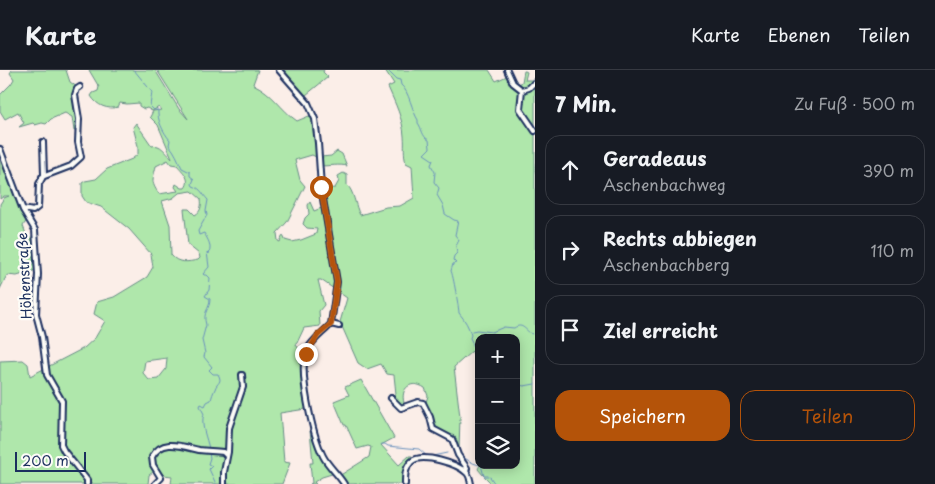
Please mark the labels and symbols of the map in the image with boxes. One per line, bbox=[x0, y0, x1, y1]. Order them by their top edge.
route start bbox=[310, 176, 333, 199]
street label: Höhenstraße bbox=[11, 232, 37, 320]
route end bbox=[295, 343, 318, 366]
scale bar bbox=[15, 449, 86, 472]

